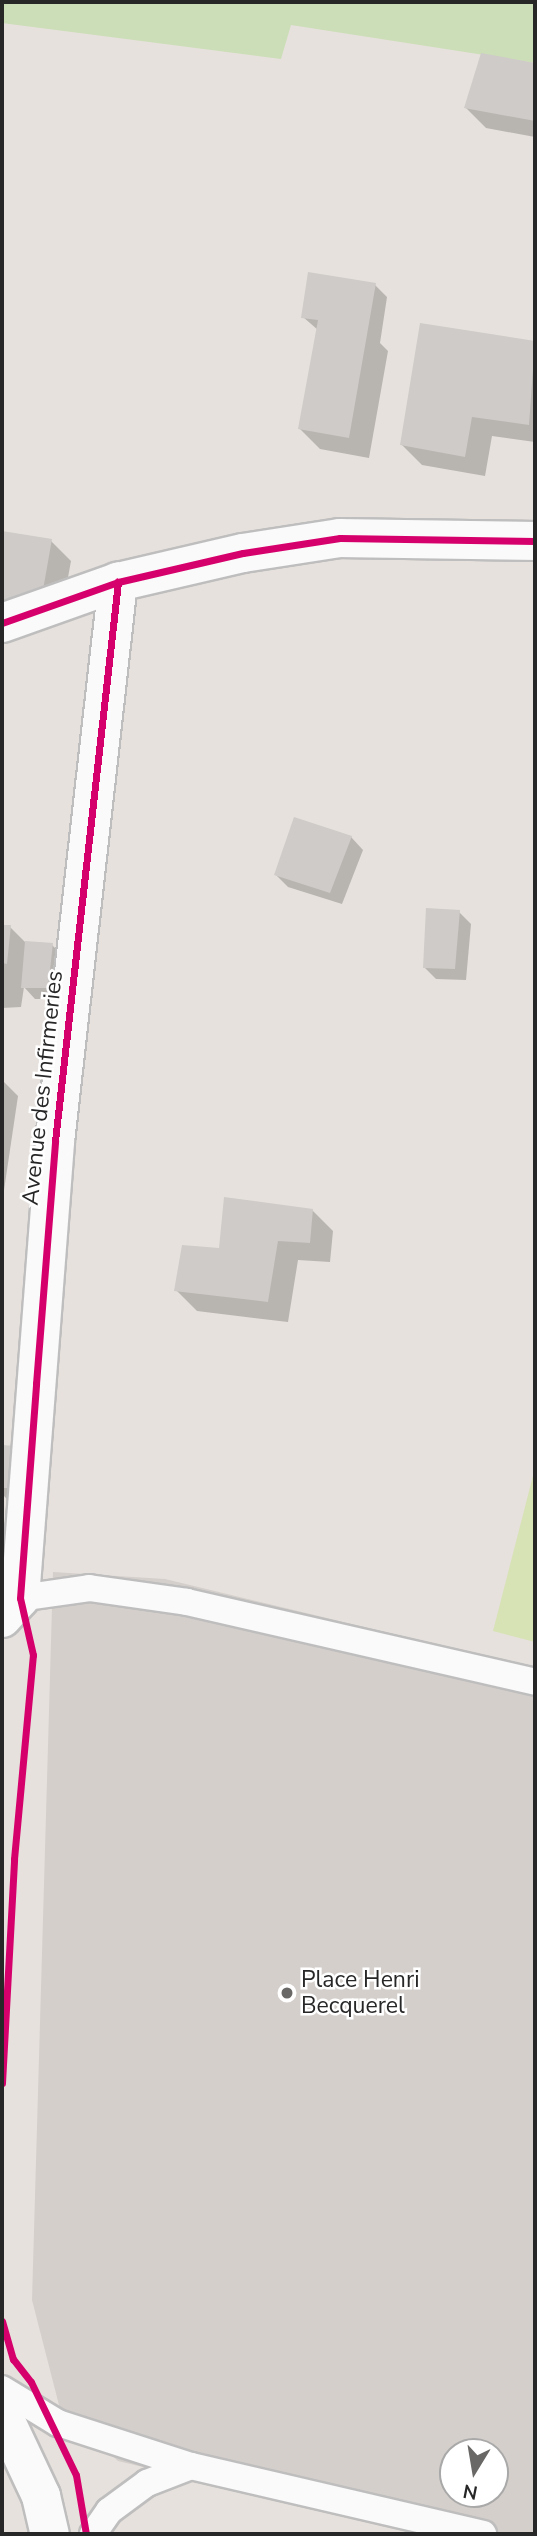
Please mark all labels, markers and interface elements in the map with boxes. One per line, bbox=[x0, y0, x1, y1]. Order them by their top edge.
street label: Avenue des Infirmeries bbox=[17, 969, 69, 1207]
place label: Place Henri Becquerel bbox=[301, 1966, 419, 2020]
marker: Place Henri Becquerel bbox=[279, 1985, 295, 2001]
north arrow bbox=[439, 2438, 509, 2508]
text: N bbox=[461, 2478, 480, 2506]

